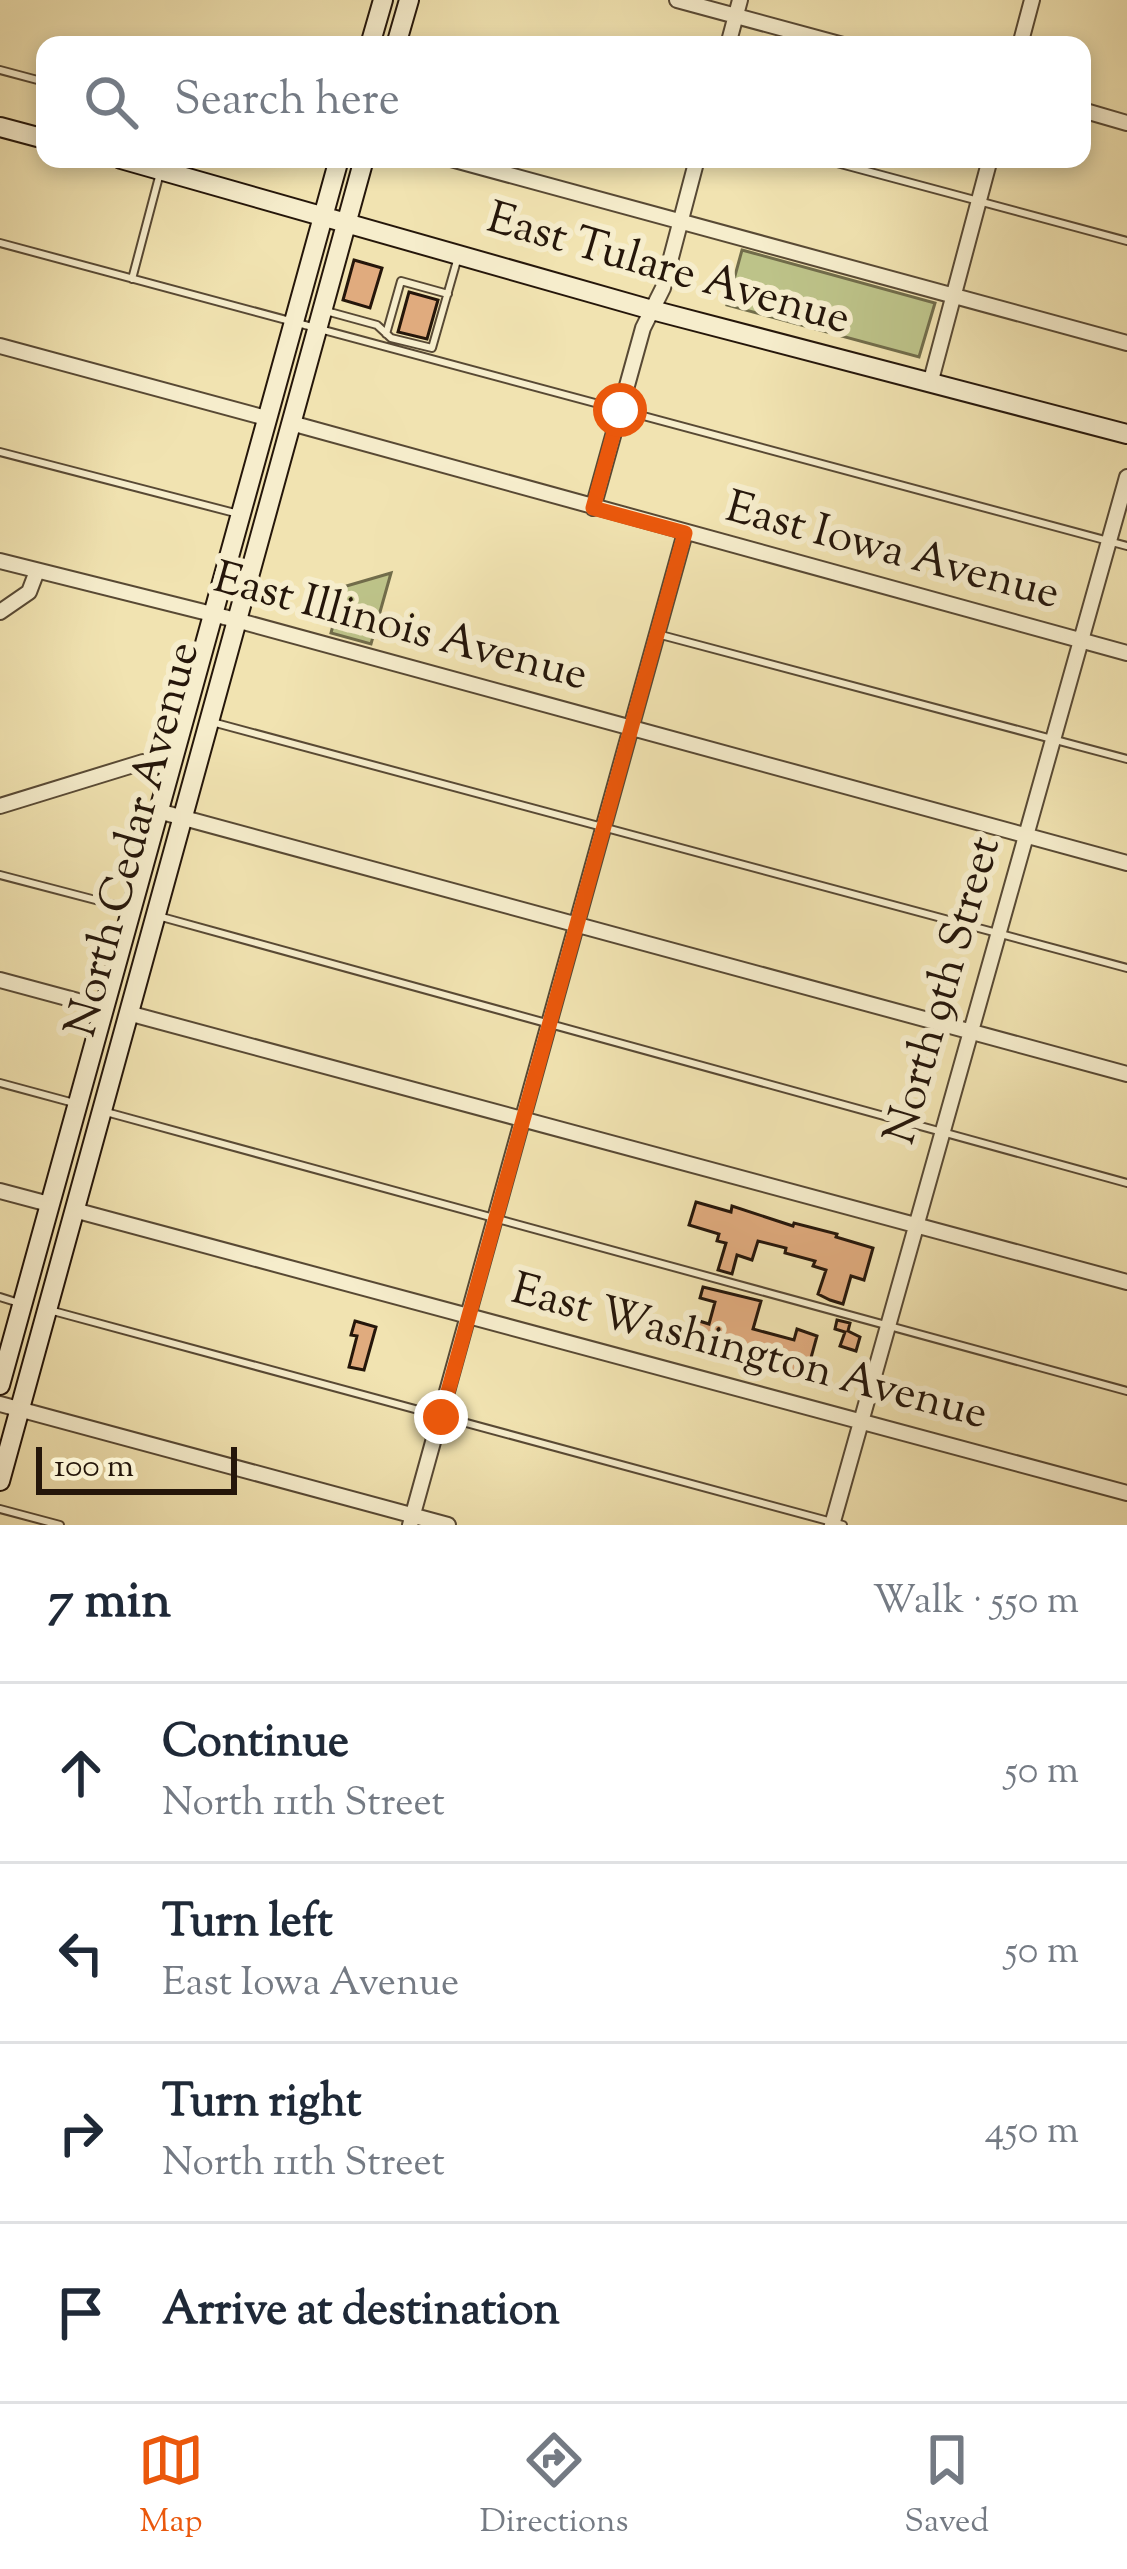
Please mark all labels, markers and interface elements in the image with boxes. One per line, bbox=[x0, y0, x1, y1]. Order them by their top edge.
search box bbox=[36, 36, 1091, 168]
icon: search bbox=[78, 69, 144, 135]
text: Search here bbox=[174, 70, 400, 135]
street label: East Tulare Avenue bbox=[479, 188, 857, 354]
route start bbox=[593, 383, 647, 437]
street label: East Iowa Avenue bbox=[718, 477, 1066, 629]
street label: East Illinois Avenue bbox=[206, 548, 594, 710]
street label: North Cedar Avenue bbox=[51, 635, 219, 1045]
street label: North 9th Street bbox=[870, 829, 1020, 1153]
street label: East Washington Avenue bbox=[504, 1259, 994, 1449]
route end bbox=[414, 1390, 468, 1444]
scale bar bbox=[36, 1441, 237, 1494]
text: 100 m bbox=[54, 1444, 134, 1492]
text: 7 min bbox=[48, 1567, 171, 1640]
text: Walk · 550 m bbox=[873, 1575, 1079, 1631]
text: Continue bbox=[162, 1712, 349, 1777]
icon: ahead bbox=[48, 1740, 114, 1806]
text: 50 m bbox=[1004, 1745, 1079, 1801]
text: North 11th Street bbox=[162, 1777, 445, 1833]
text: Turn left bbox=[162, 1892, 333, 1957]
icon: left bbox=[48, 1920, 114, 1986]
text: 50 m bbox=[1004, 1925, 1079, 1981]
text: East Iowa Avenue bbox=[162, 1957, 459, 2013]
text: Turn right bbox=[162, 2072, 361, 2137]
icon: right bbox=[48, 2100, 114, 2166]
text: 450 m bbox=[985, 2105, 1079, 2161]
text: North 11th Street bbox=[162, 2137, 445, 2193]
icon: arrive bbox=[48, 2280, 114, 2346]
text: Arrive at destination bbox=[162, 2280, 560, 2345]
tab: Map bbox=[138, 2427, 204, 2547]
tab: Directions bbox=[480, 2427, 629, 2547]
tab: Saved bbox=[904, 2427, 989, 2547]

